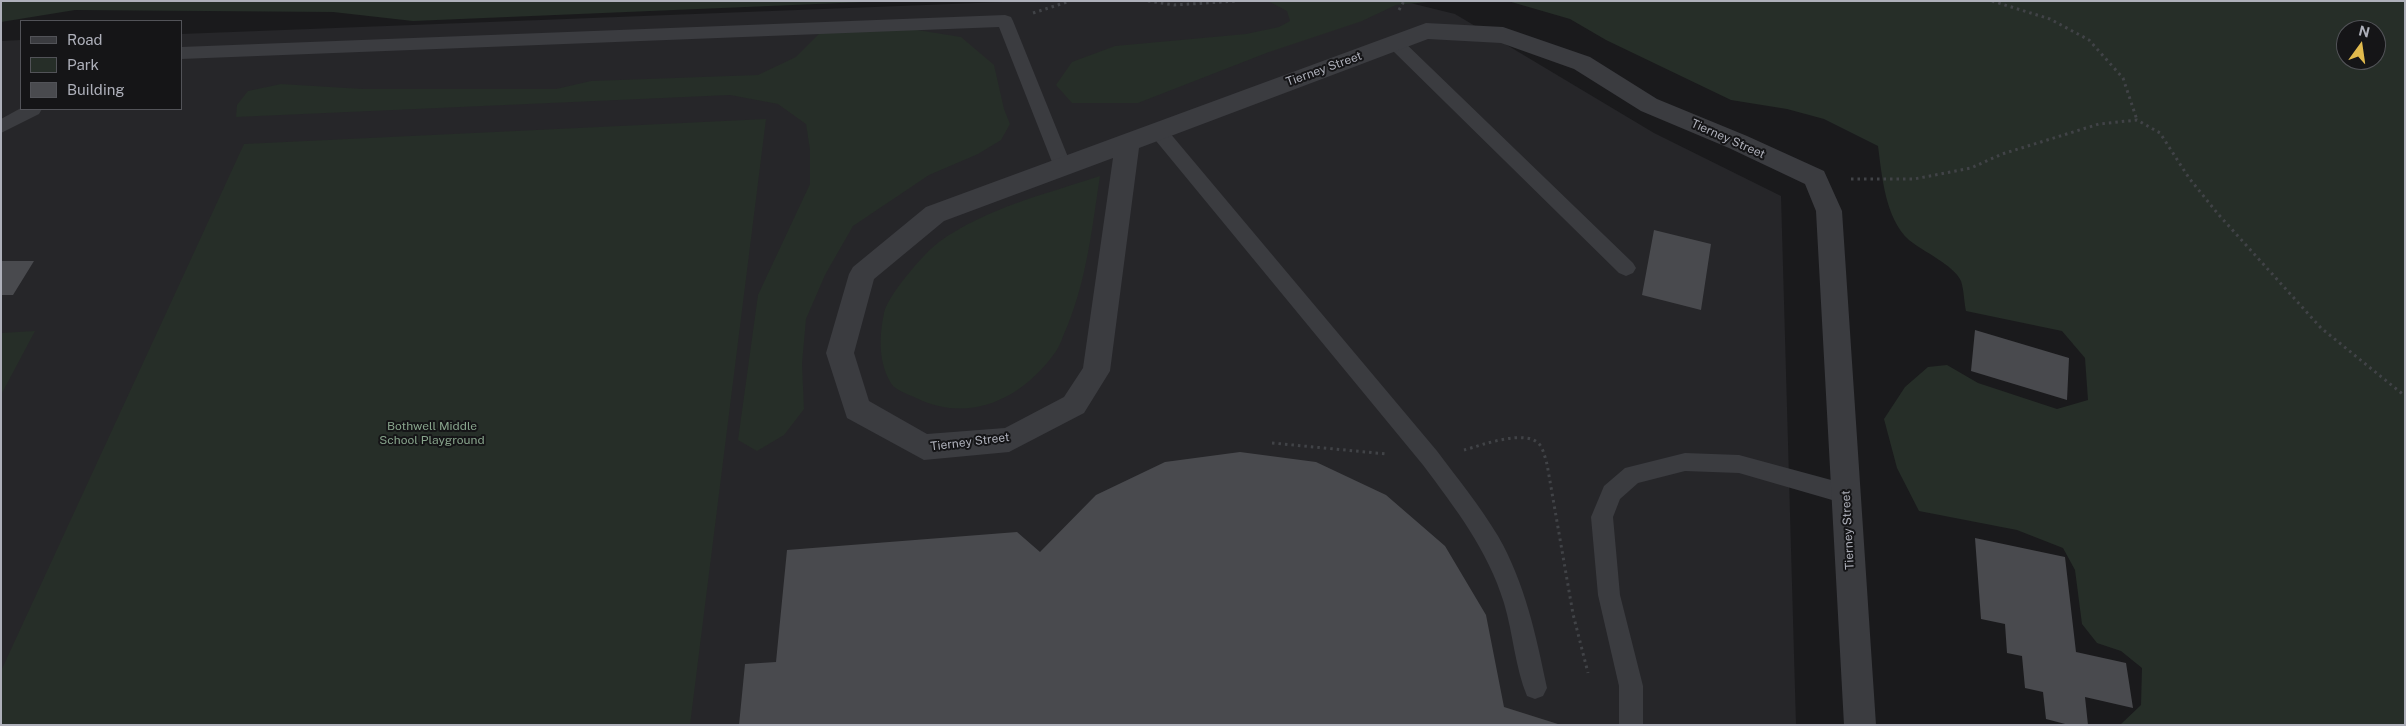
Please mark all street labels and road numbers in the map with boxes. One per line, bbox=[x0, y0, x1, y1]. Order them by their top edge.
street label: Tierney Street bbox=[1284, 49, 1364, 89]
street label: Tierney Street bbox=[1689, 116, 1767, 162]
street label: Tierney Street bbox=[930, 430, 1010, 454]
street label: Tierney Street bbox=[1839, 490, 1857, 570]

